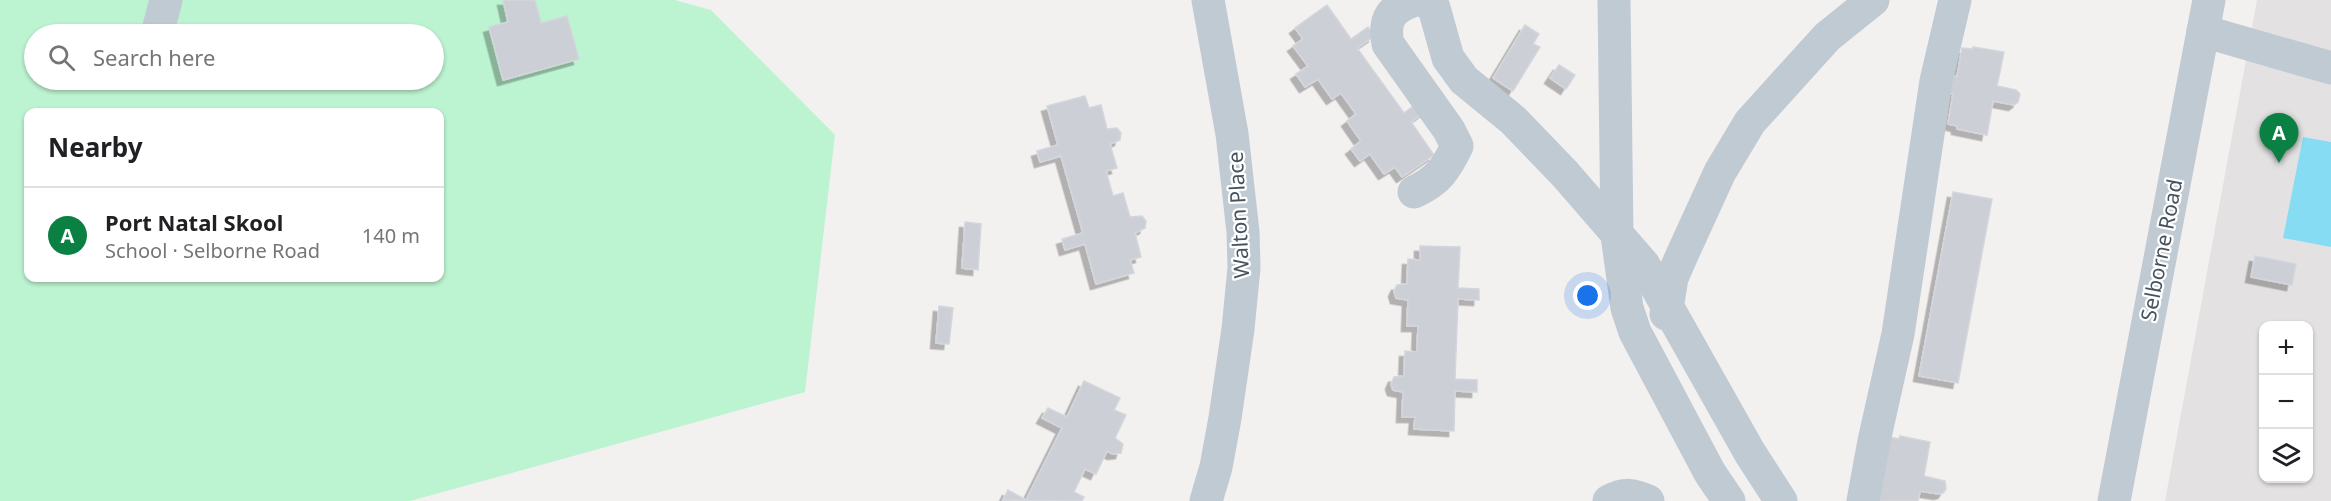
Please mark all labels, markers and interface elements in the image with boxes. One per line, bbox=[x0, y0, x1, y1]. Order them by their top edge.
search box bbox=[24, 24, 444, 90]
icon: search bbox=[45, 41, 78, 74]
text: Search here bbox=[93, 42, 215, 72]
pin: A bbox=[2260, 114, 2298, 163]
text: Nearby bbox=[48, 129, 143, 165]
street label: Walton Place bbox=[1221, 151, 1255, 279]
street label: Selborne Road bbox=[2134, 177, 2188, 323]
text: Port Natal Skool bbox=[105, 207, 283, 237]
text: A bbox=[61, 222, 74, 249]
text: 140 m bbox=[362, 222, 420, 249]
text: School · Selborne Road bbox=[105, 237, 320, 264]
your location bbox=[1573, 281, 1602, 310]
map controls bbox=[2259, 321, 2313, 483]
button: + bbox=[2259, 321, 2313, 375]
button: − bbox=[2259, 375, 2313, 429]
button: layers bbox=[2259, 429, 2313, 483]

